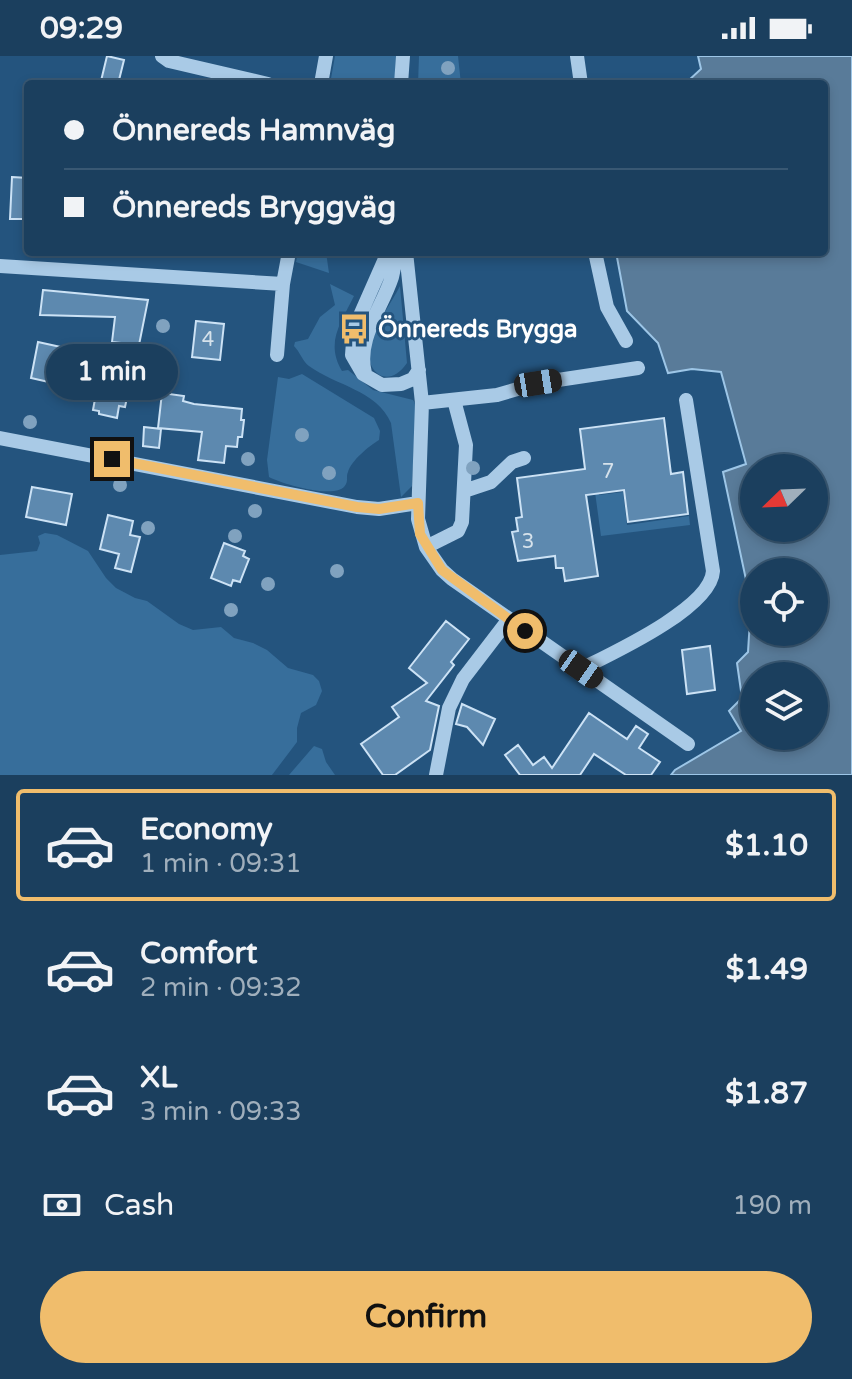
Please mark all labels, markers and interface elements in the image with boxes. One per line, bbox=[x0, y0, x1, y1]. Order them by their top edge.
text: 09:29 bbox=[40, 10, 123, 47]
text: Önnereds Hamnväg bbox=[112, 112, 395, 149]
text: Önnereds Bryggväg bbox=[112, 189, 396, 226]
bus stop icon: Önnereds Brygga bbox=[337, 312, 371, 346]
place label: Önnereds Brygga bbox=[378, 315, 578, 344]
house number: 4 bbox=[202, 328, 214, 352]
callout: 1 min bbox=[46, 343, 178, 399]
text: 1 min bbox=[77, 356, 147, 387]
car bbox=[512, 367, 564, 399]
route end bbox=[94, 441, 130, 477]
north arrow bbox=[740, 454, 828, 542]
map controls bbox=[740, 454, 828, 750]
house number: 7 bbox=[602, 460, 614, 484]
house number: 3 bbox=[522, 530, 534, 554]
button: locate bbox=[740, 558, 828, 646]
route start bbox=[507, 613, 543, 649]
car bbox=[554, 645, 608, 693]
button: layers bbox=[740, 662, 828, 750]
icon: car bbox=[44, 809, 116, 881]
text: Economy bbox=[140, 811, 273, 848]
text: $1.10 bbox=[725, 827, 808, 864]
text: 1 min · 09:31 bbox=[140, 848, 302, 879]
icon: car bbox=[44, 933, 116, 1005]
text: Comfort bbox=[140, 935, 258, 972]
text: $1.49 bbox=[726, 951, 808, 988]
text: 2 min · 09:32 bbox=[140, 972, 302, 1003]
icon: car bbox=[44, 1057, 116, 1129]
text: XL bbox=[140, 1059, 177, 1096]
text: $1.87 bbox=[725, 1075, 808, 1112]
text: 3 min · 09:33 bbox=[140, 1096, 302, 1127]
icon: cash bbox=[40, 1183, 84, 1227]
text: Cash bbox=[104, 1187, 174, 1224]
text: 190 m bbox=[732, 1190, 812, 1221]
button: Confirm bbox=[40, 1271, 812, 1363]

